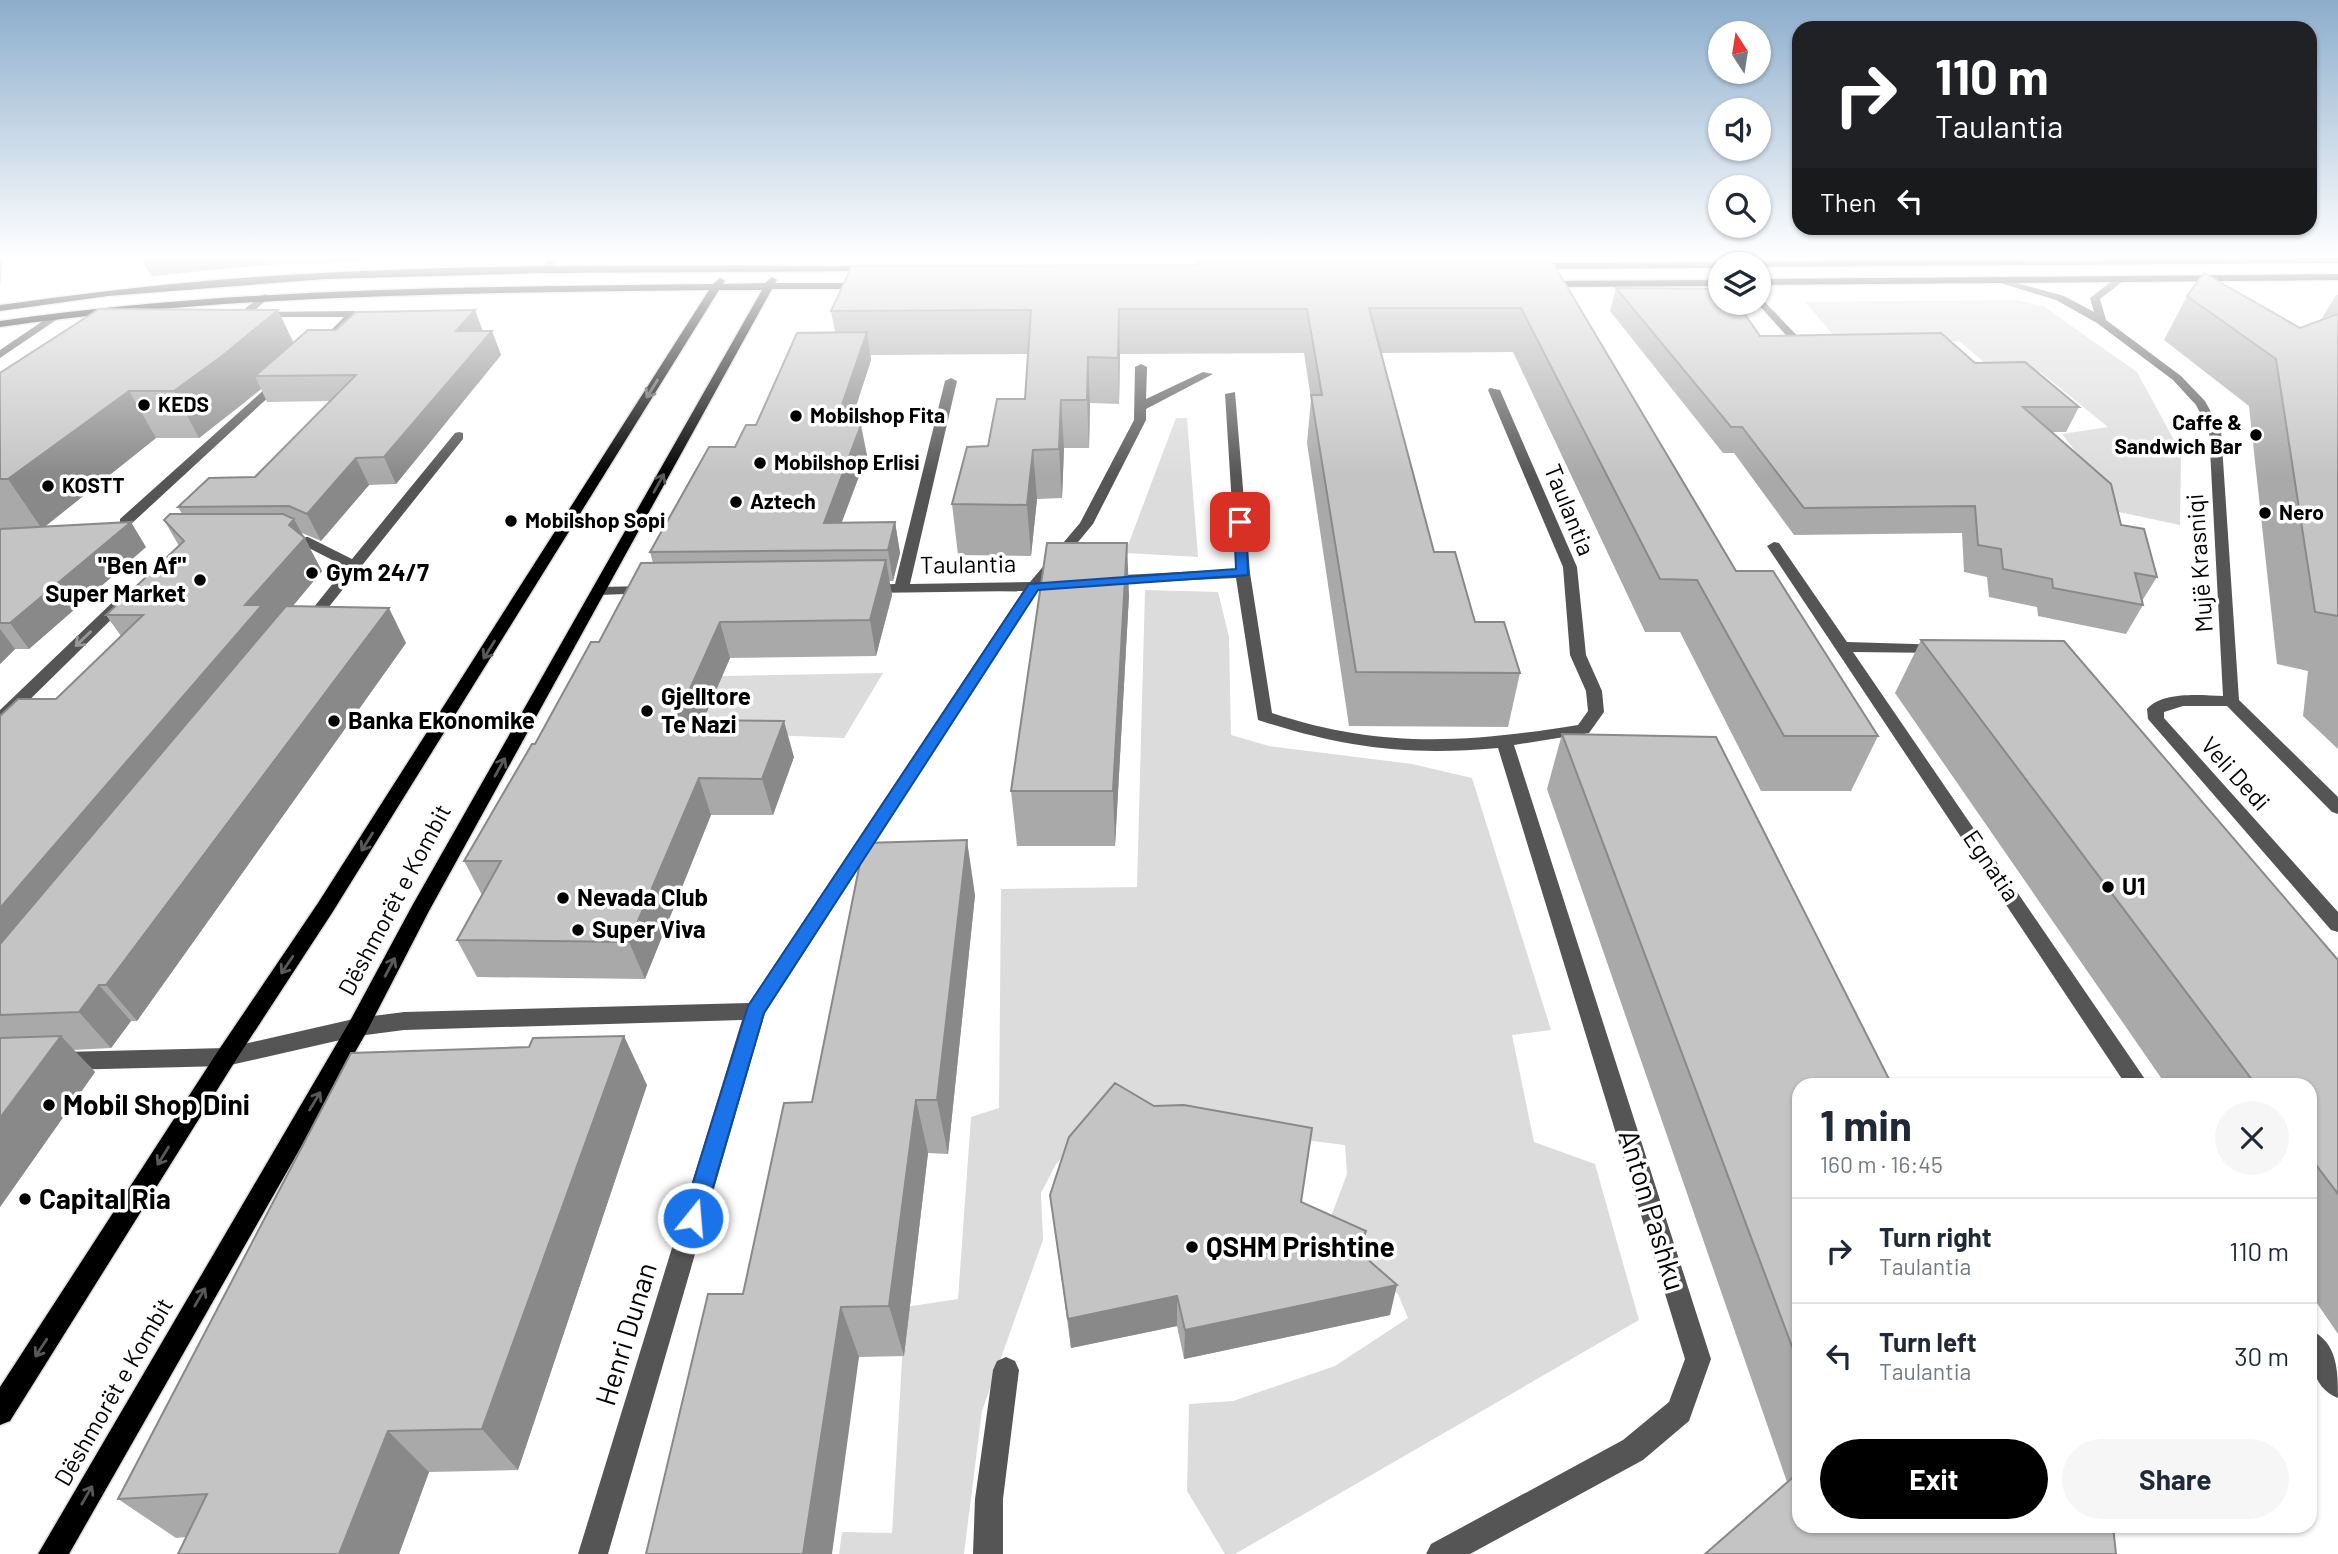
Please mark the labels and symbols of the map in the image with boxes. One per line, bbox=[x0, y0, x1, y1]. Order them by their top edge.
north arrow bbox=[1708, 21, 1771, 84]
one-way arrow bbox=[644, 379, 658, 399]
place label: KEDS bbox=[158, 391, 209, 416]
marker: KEDS bbox=[136, 397, 152, 413]
place label: Mobilshop Fita bbox=[810, 402, 945, 427]
marker: Mobilshop Fita bbox=[788, 408, 804, 424]
place label: Caffe & Sandwich Bar bbox=[2114, 409, 2242, 458]
marker: Caffe & Sandwich Bar bbox=[2248, 427, 2264, 443]
place label: Mobilshop Erlisi bbox=[774, 449, 920, 474]
marker: Mobilshop Erlisi bbox=[752, 455, 768, 471]
street label: Taulantia bbox=[1539, 459, 1602, 559]
place label: KOSTT bbox=[62, 472, 124, 497]
one-way arrow bbox=[653, 473, 666, 494]
marker: KOSTT bbox=[40, 478, 56, 494]
place label: Aztech bbox=[750, 488, 816, 513]
pin bbox=[1210, 492, 1270, 552]
street label: Mujë Krasniqi bbox=[2179, 493, 2218, 633]
marker: Aztech bbox=[728, 494, 744, 510]
place label: Nero bbox=[2279, 499, 2324, 524]
marker: Nero bbox=[2257, 505, 2273, 521]
place label: Mobilshop Sopi bbox=[525, 507, 665, 532]
marker: Mobilshop Sopi bbox=[503, 513, 519, 529]
street label: Taulantia bbox=[920, 548, 1016, 579]
place label: "Ben Af" Super Market bbox=[45, 550, 186, 607]
place label: Gym 24/7 bbox=[326, 557, 429, 586]
marker: Gym 24/7 bbox=[304, 565, 320, 581]
marker: "Ben Af" Super Market bbox=[192, 572, 208, 588]
one-way arrow bbox=[74, 631, 91, 648]
one-way arrow bbox=[481, 640, 496, 659]
place label: Gjelltore Te Nazi bbox=[661, 681, 751, 738]
marker: Gjelltore Te Nazi bbox=[639, 703, 655, 719]
place label: Banka Ekonomike bbox=[348, 705, 535, 734]
marker: Banka Ekonomike bbox=[326, 713, 342, 729]
street label: Veli Dedi bbox=[2196, 730, 2277, 816]
one-way arrow bbox=[493, 758, 507, 778]
street label: Dëshmorët e Kombit bbox=[331, 799, 456, 1000]
street label: Egnatia bbox=[1958, 824, 2027, 906]
one-way arrow bbox=[359, 832, 373, 852]
place label: U1 bbox=[2122, 871, 2146, 900]
marker: U1 bbox=[2100, 879, 2116, 895]
place label: Nevada Club bbox=[577, 882, 708, 911]
marker: Nevada Club bbox=[555, 890, 571, 906]
place label: Super Viva bbox=[592, 914, 706, 943]
marker: Super Viva bbox=[570, 922, 586, 938]
one-way arrow bbox=[280, 955, 294, 974]
one-way arrow bbox=[383, 957, 397, 977]
place label: Mobil Shop Dini bbox=[63, 1087, 250, 1121]
one-way arrow bbox=[308, 1091, 322, 1111]
marker: Mobil Shop Dini bbox=[41, 1097, 57, 1113]
street label: Anton Pashku bbox=[1612, 1125, 1694, 1294]
one-way arrow bbox=[156, 1146, 171, 1165]
place label: Capital Ria bbox=[39, 1181, 171, 1215]
position arrow bbox=[656, 1181, 730, 1255]
marker: Capital Ria bbox=[17, 1191, 33, 1207]
place label: QSHM Prishtine bbox=[1206, 1229, 1395, 1263]
marker: QSHM Prishtine bbox=[1184, 1239, 1200, 1255]
street label: Henri Dunan bbox=[587, 1258, 663, 1409]
one-way arrow bbox=[193, 1288, 207, 1308]
street label: Dëshmorët e Kombit bbox=[47, 1292, 178, 1490]
one-way arrow bbox=[34, 1337, 48, 1357]
one-way arrow bbox=[80, 1485, 94, 1505]

